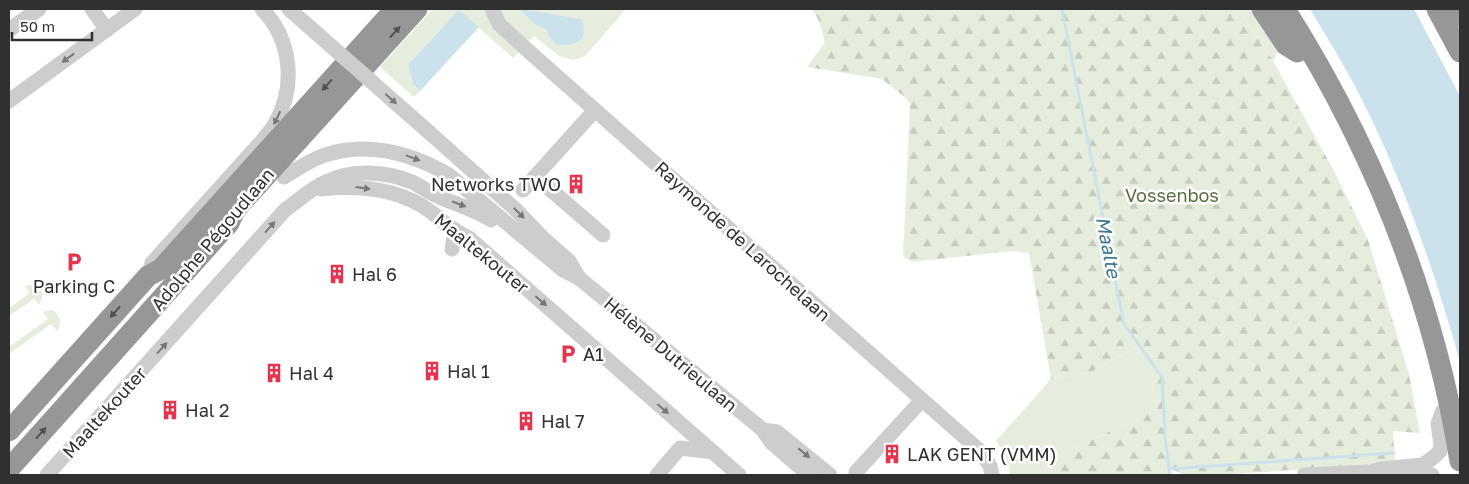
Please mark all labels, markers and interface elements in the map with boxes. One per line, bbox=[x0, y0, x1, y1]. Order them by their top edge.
scale bar bbox=[12, 10, 92, 42]
text: 50 m bbox=[20, 17, 55, 35]
one-way arrow bbox=[390, 25, 401, 38]
one-way arrow bbox=[61, 53, 75, 63]
one-way arrow bbox=[321, 78, 332, 91]
one-way arrow bbox=[385, 93, 397, 104]
one-way arrow bbox=[273, 111, 281, 125]
one-way arrow bbox=[405, 155, 420, 162]
street label: Raymonde de Larochelaan bbox=[651, 156, 835, 326]
street label: Adolphe Pégoudlaan bbox=[146, 163, 278, 315]
place label: Networks TWO bbox=[431, 173, 561, 195]
building icon: Networks TWO bbox=[565, 173, 587, 195]
one-way arrow bbox=[355, 184, 371, 192]
park label: Vossenbos bbox=[1125, 184, 1219, 206]
one-way arrow bbox=[451, 201, 466, 208]
one-way arrow bbox=[513, 207, 525, 219]
street label: Maaltekouter bbox=[430, 208, 534, 298]
water label: Maalte bbox=[1092, 214, 1127, 282]
one-way arrow bbox=[264, 221, 276, 233]
parking icon: Parking C bbox=[63, 251, 85, 273]
building icon: Hal 6 bbox=[326, 263, 348, 285]
place label: Hal 6 bbox=[352, 263, 397, 285]
place label: Parking C bbox=[33, 275, 115, 297]
street label: Hélène Dutrieulaan bbox=[600, 292, 742, 416]
one-way arrow bbox=[535, 295, 547, 307]
one-way arrow bbox=[109, 306, 121, 318]
one-way arrow bbox=[156, 342, 168, 354]
parking icon: A1 bbox=[557, 343, 579, 365]
place label: A1 bbox=[583, 343, 604, 365]
building icon: Hal 1 bbox=[421, 360, 443, 382]
place label: Hal 1 bbox=[447, 360, 490, 382]
street label: Maaltekouter bbox=[57, 362, 151, 462]
building icon: Hal 4 bbox=[263, 362, 285, 384]
place label: Hal 4 bbox=[289, 362, 334, 384]
building icon: Hal 2 bbox=[159, 399, 181, 421]
place label: Hal 2 bbox=[185, 399, 230, 421]
one-way arrow bbox=[657, 403, 670, 414]
building icon: Hal 7 bbox=[515, 410, 537, 432]
place label: Hal 7 bbox=[541, 410, 585, 432]
one-way arrow bbox=[35, 427, 47, 439]
building icon: LAK GENT (VMM) bbox=[881, 443, 903, 465]
place label: LAK GENT (VMM) bbox=[907, 443, 1057, 465]
one-way arrow bbox=[797, 448, 810, 459]

